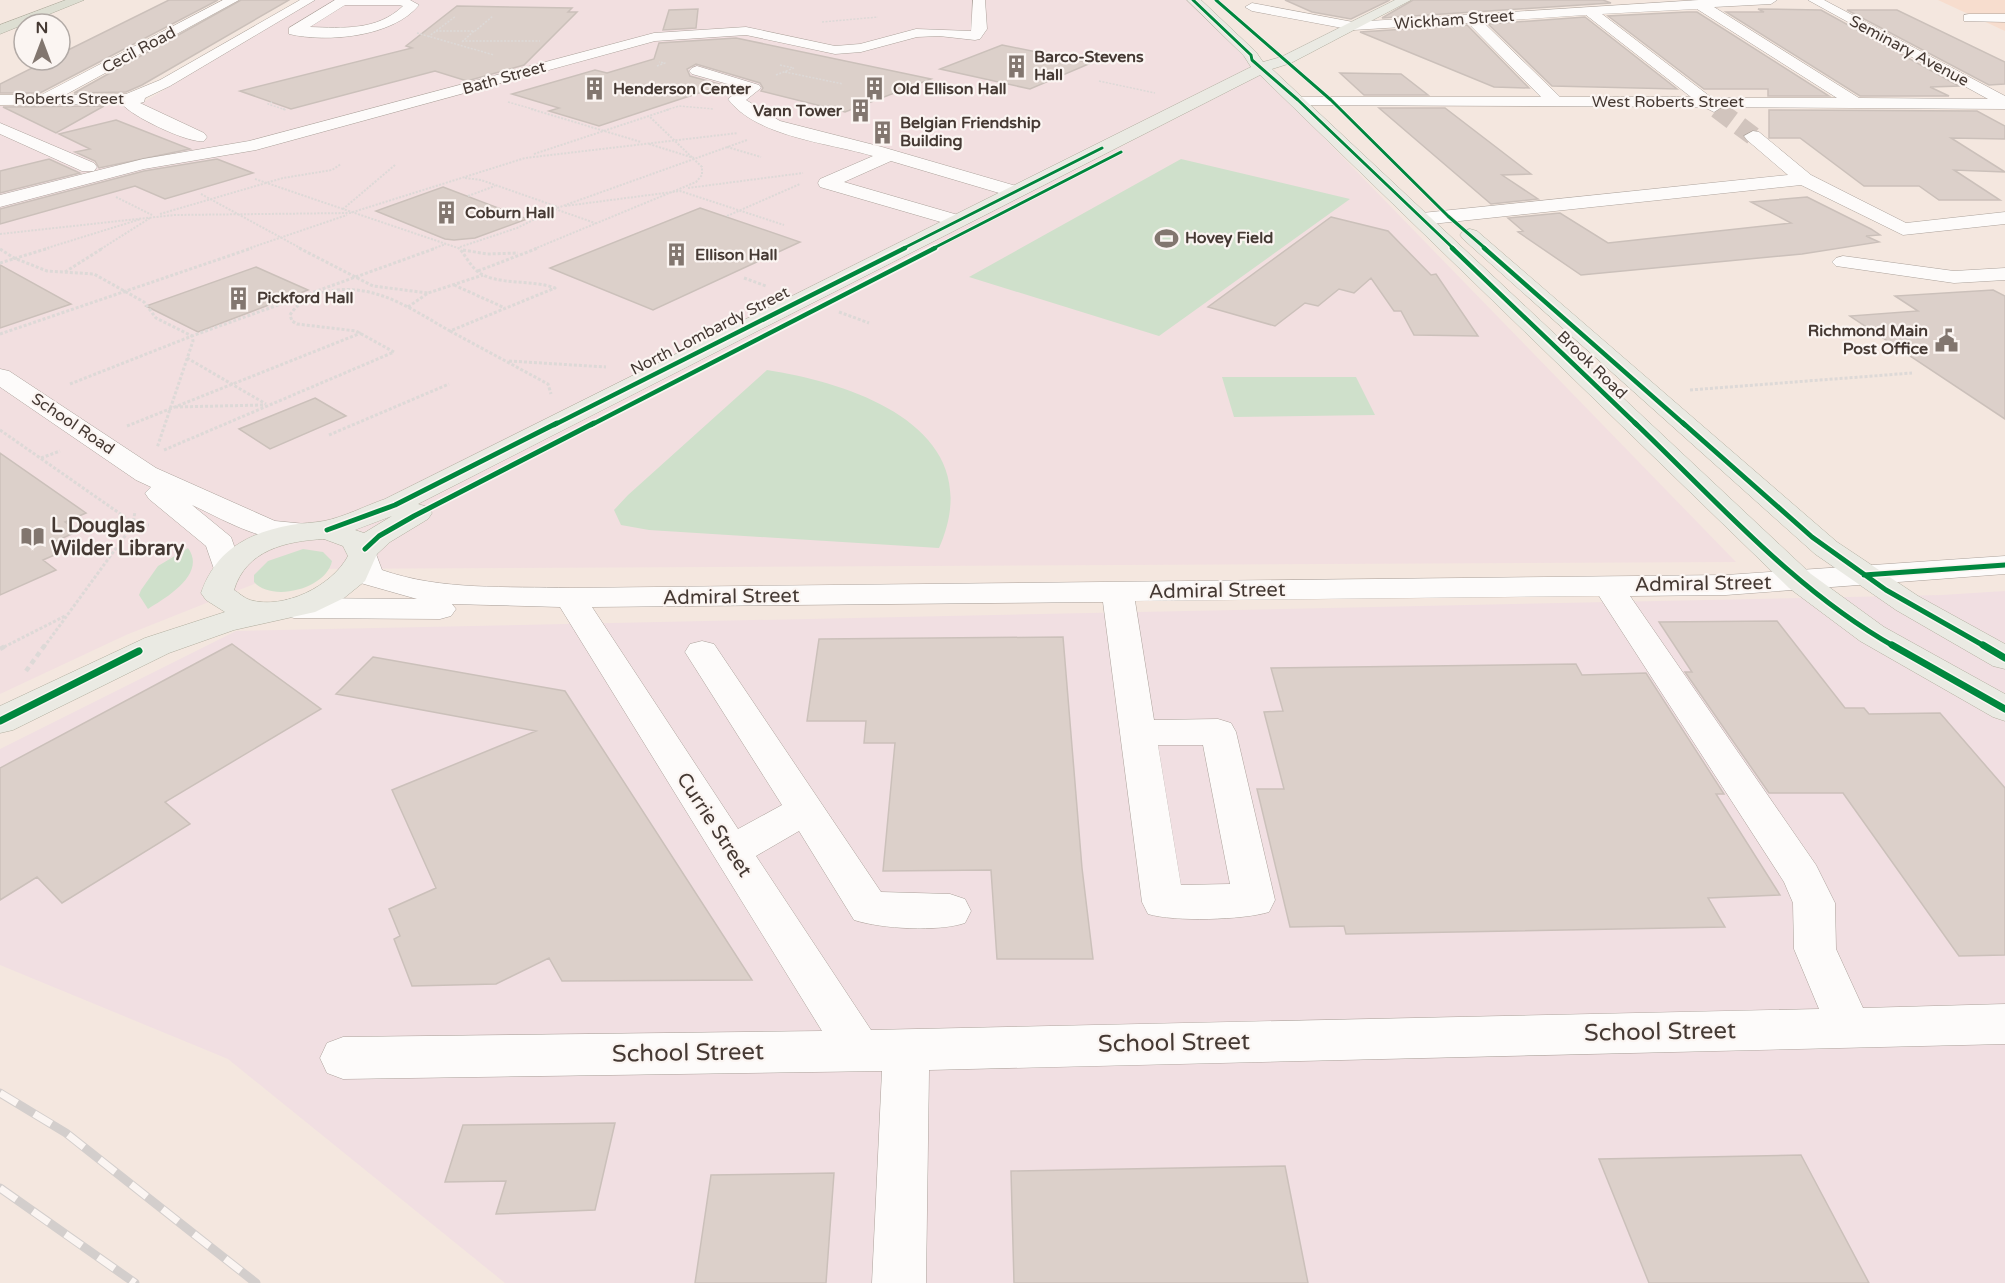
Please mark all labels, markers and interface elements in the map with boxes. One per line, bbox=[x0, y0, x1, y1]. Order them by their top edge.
street label: Wickham Street bbox=[1393, 6, 1515, 34]
street label: Seminary Avenue bbox=[1846, 11, 1972, 91]
north arrow bbox=[12, 12, 72, 72]
text: N bbox=[36, 18, 48, 38]
street label: Cecil Road bbox=[99, 22, 179, 78]
place label: Barco-Stevens Hall bbox=[1034, 47, 1144, 85]
building icon: Barco-Stevens Hall bbox=[1003, 53, 1029, 79]
street label: Bath Street bbox=[460, 57, 548, 99]
building icon: Henderson Center bbox=[582, 76, 608, 102]
building icon: Old Ellison Hall bbox=[862, 76, 888, 102]
place label: Henderson Center bbox=[613, 79, 752, 99]
place label: Old Ellison Hall bbox=[893, 79, 1007, 99]
street label: Roberts Street bbox=[14, 89, 124, 109]
street label: West Roberts Street bbox=[1592, 92, 1744, 112]
building icon: Vann Tower bbox=[847, 98, 873, 124]
place label: Vann Tower bbox=[753, 101, 843, 121]
place label: Belgian Friendship Building bbox=[900, 113, 1041, 151]
building icon: Belgian Friendship Building bbox=[869, 119, 895, 145]
building icon: Coburn Hall bbox=[434, 200, 460, 226]
place label: Coburn Hall bbox=[465, 203, 555, 223]
sports icon: Hovey Field bbox=[1154, 225, 1180, 251]
place label: Hovey Field bbox=[1185, 228, 1273, 248]
building icon: Ellison Hall bbox=[664, 242, 690, 268]
place label: Ellison Hall bbox=[695, 245, 778, 265]
street label: North Lombardy Street bbox=[627, 282, 793, 380]
building icon: Pickford Hall bbox=[226, 285, 252, 311]
place label: Pickford Hall bbox=[257, 288, 353, 308]
place label: Richmond Main Post Office bbox=[1808, 321, 1928, 359]
street label: Brook Road bbox=[1553, 327, 1631, 403]
public building icon: Richmond Main Post Office bbox=[1933, 327, 1959, 353]
street label: School Road bbox=[28, 389, 118, 459]
place label: L Douglas Wilder Library bbox=[51, 514, 184, 561]
library icon: L Douglas Wilder Library bbox=[20, 524, 46, 550]
street label: Admiral Street bbox=[1634, 571, 1772, 597]
street label: Admiral Street bbox=[1148, 578, 1286, 604]
street label: Admiral Street bbox=[662, 584, 800, 610]
street label: Currie Street bbox=[671, 768, 757, 882]
street label: School Street bbox=[1584, 1016, 1736, 1048]
street label: School Street bbox=[1098, 1027, 1250, 1059]
street label: School Street bbox=[612, 1037, 764, 1069]

